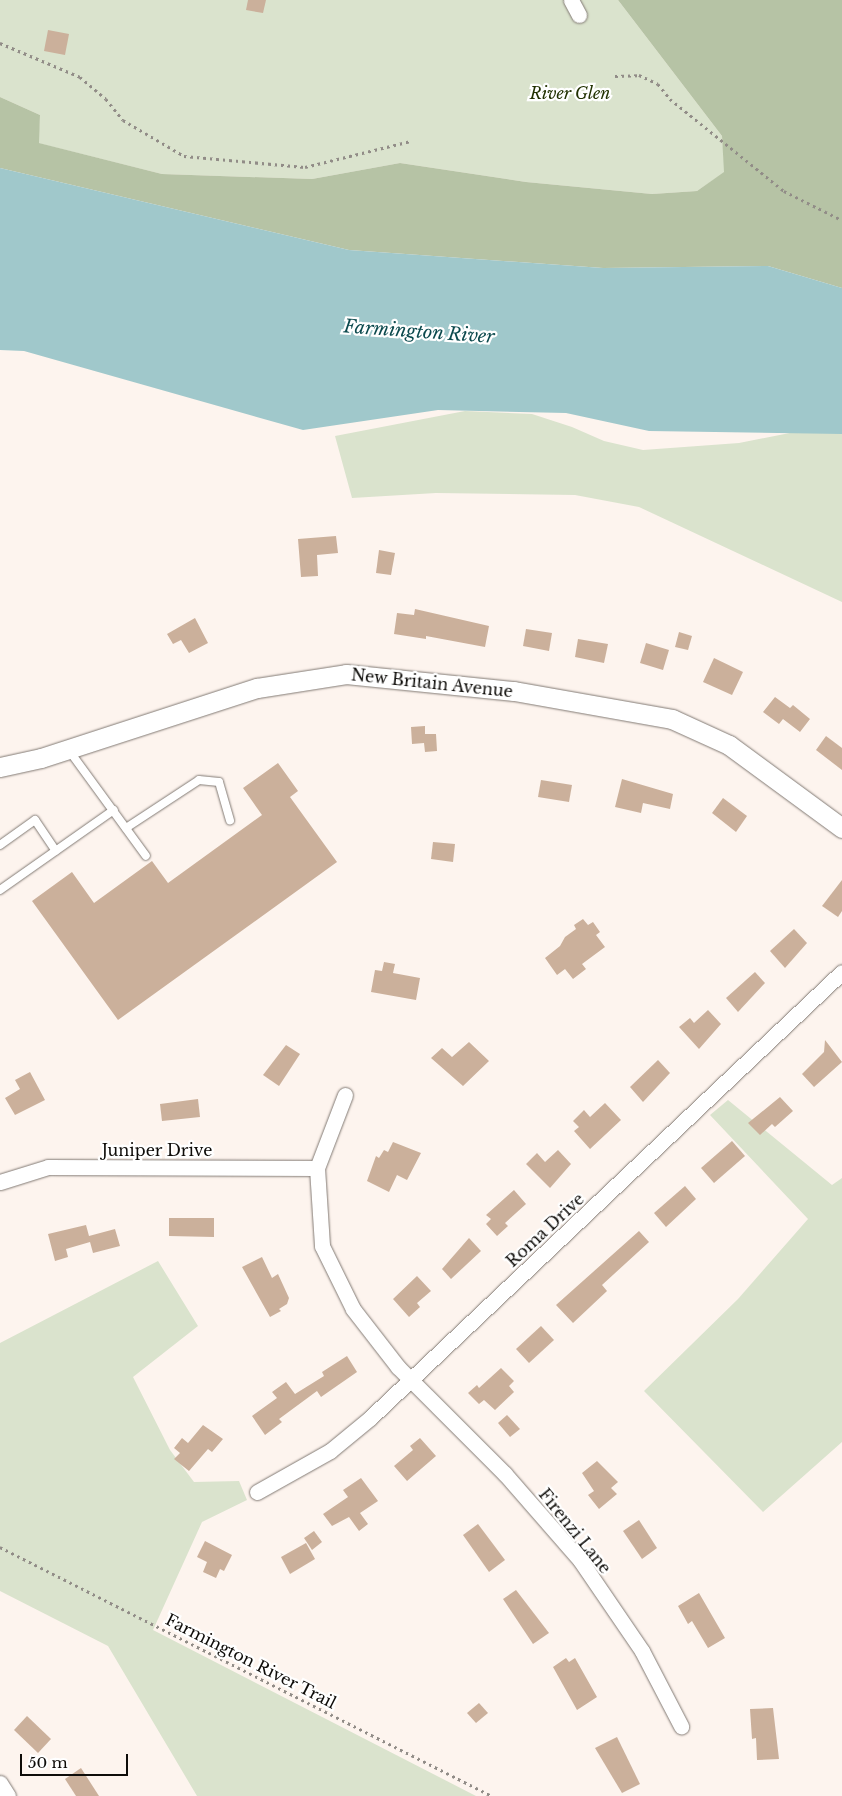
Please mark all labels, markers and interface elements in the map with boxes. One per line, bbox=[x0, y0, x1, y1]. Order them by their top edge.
park label: River Glen bbox=[530, 83, 610, 103]
water label: Farmington River bbox=[343, 316, 495, 348]
street label: New Britain Avenue bbox=[350, 665, 514, 701]
street label: Juniper Drive bbox=[101, 1140, 213, 1160]
street label: Roma Drive bbox=[502, 1189, 588, 1271]
street label: Firenzi Lane bbox=[535, 1485, 615, 1577]
street label: Farmington River Trail bbox=[162, 1609, 340, 1713]
scale bar bbox=[22, 1744, 130, 1776]
text: 50 m bbox=[28, 1753, 68, 1772]

